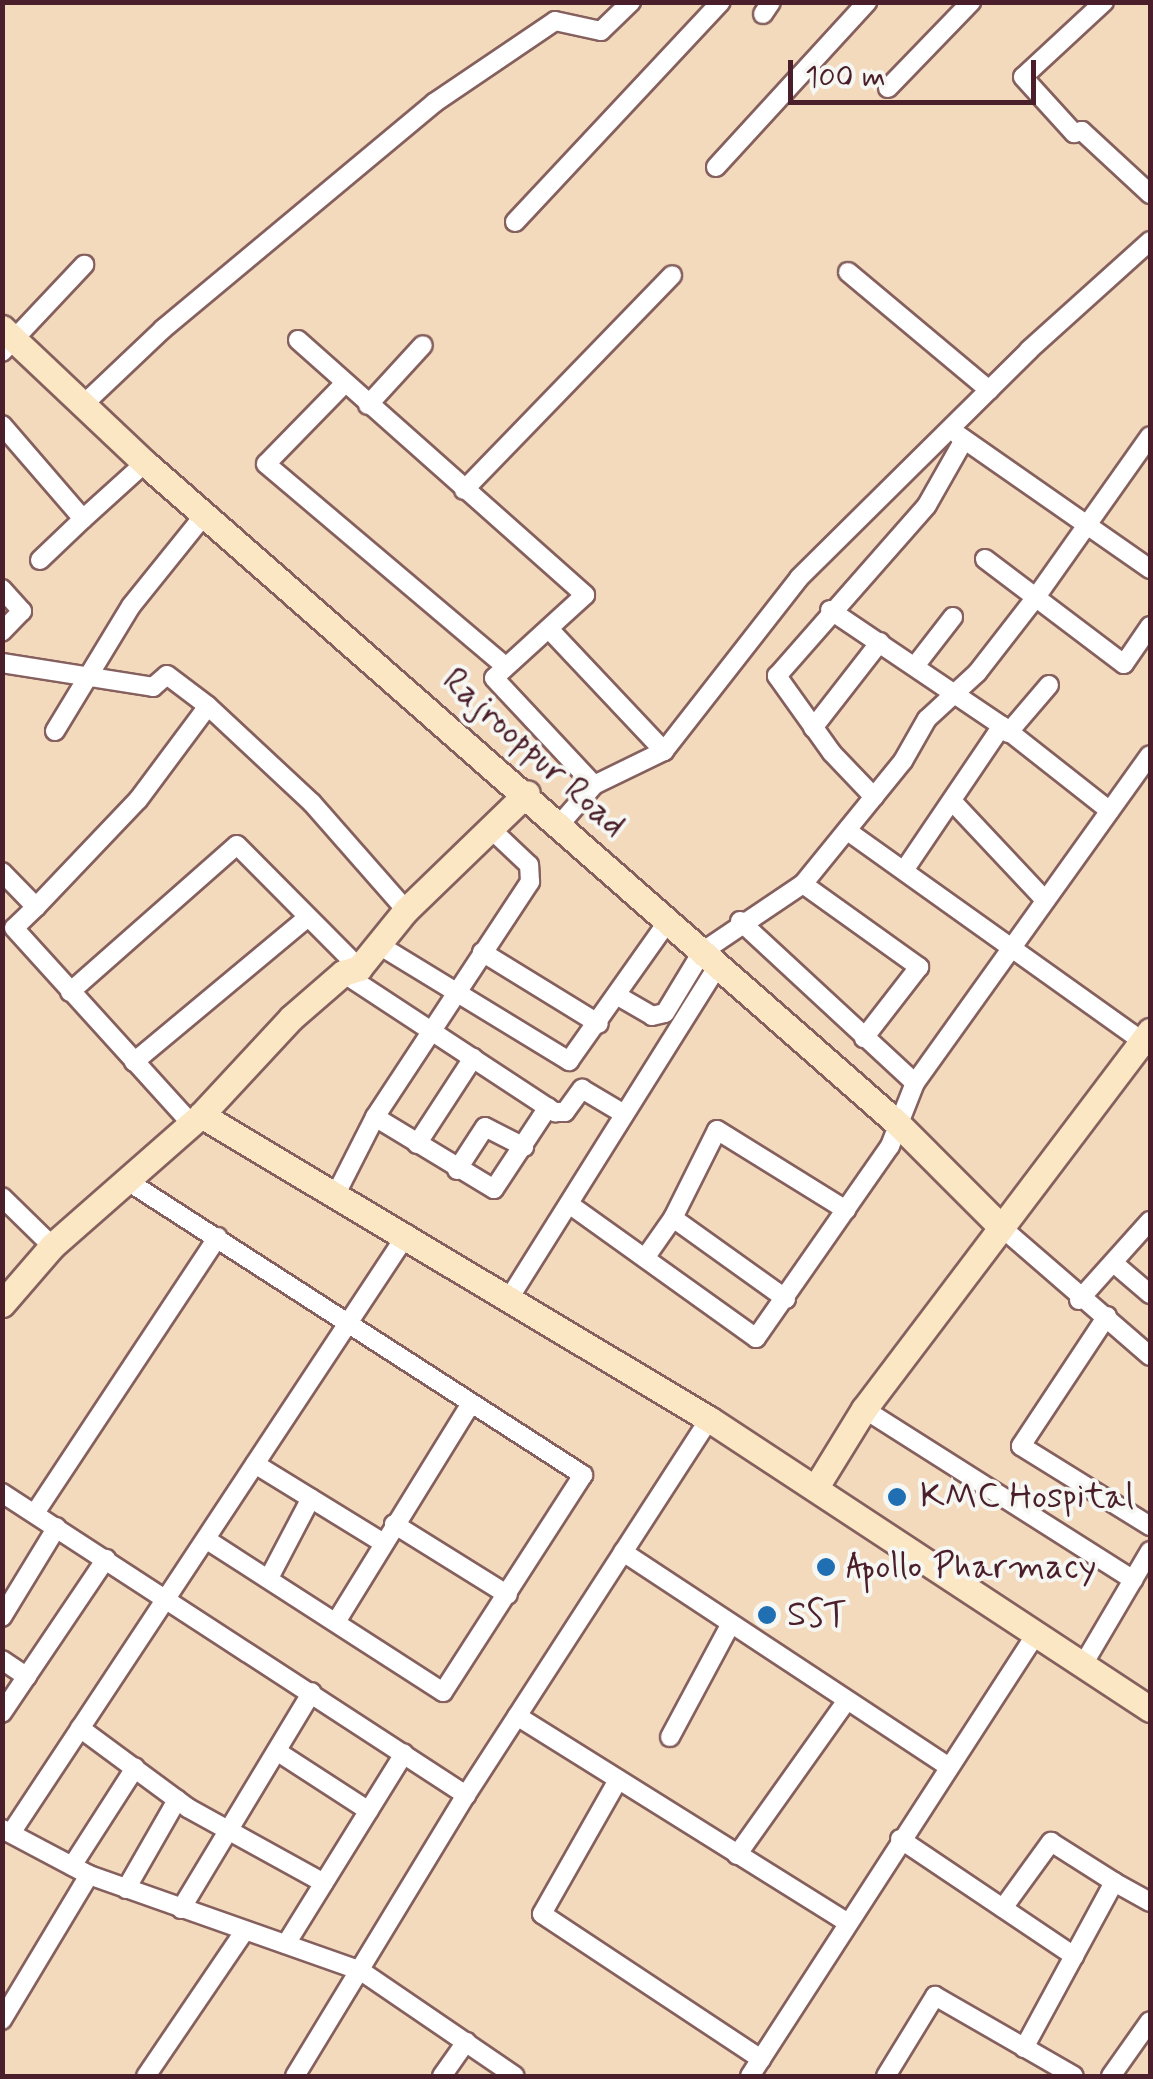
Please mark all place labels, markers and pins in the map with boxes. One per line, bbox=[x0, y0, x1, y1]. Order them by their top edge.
place label: KMC Hospital bbox=[920, 1476, 1134, 1518]
marker: KMC Hospital bbox=[884, 1484, 910, 1510]
place label: Apollo Pharmacy bbox=[846, 1546, 1081, 1588]
marker: Apollo Pharmacy bbox=[815, 1556, 837, 1578]
place label: SST bbox=[787, 1594, 847, 1636]
marker: SST bbox=[756, 1604, 778, 1626]

